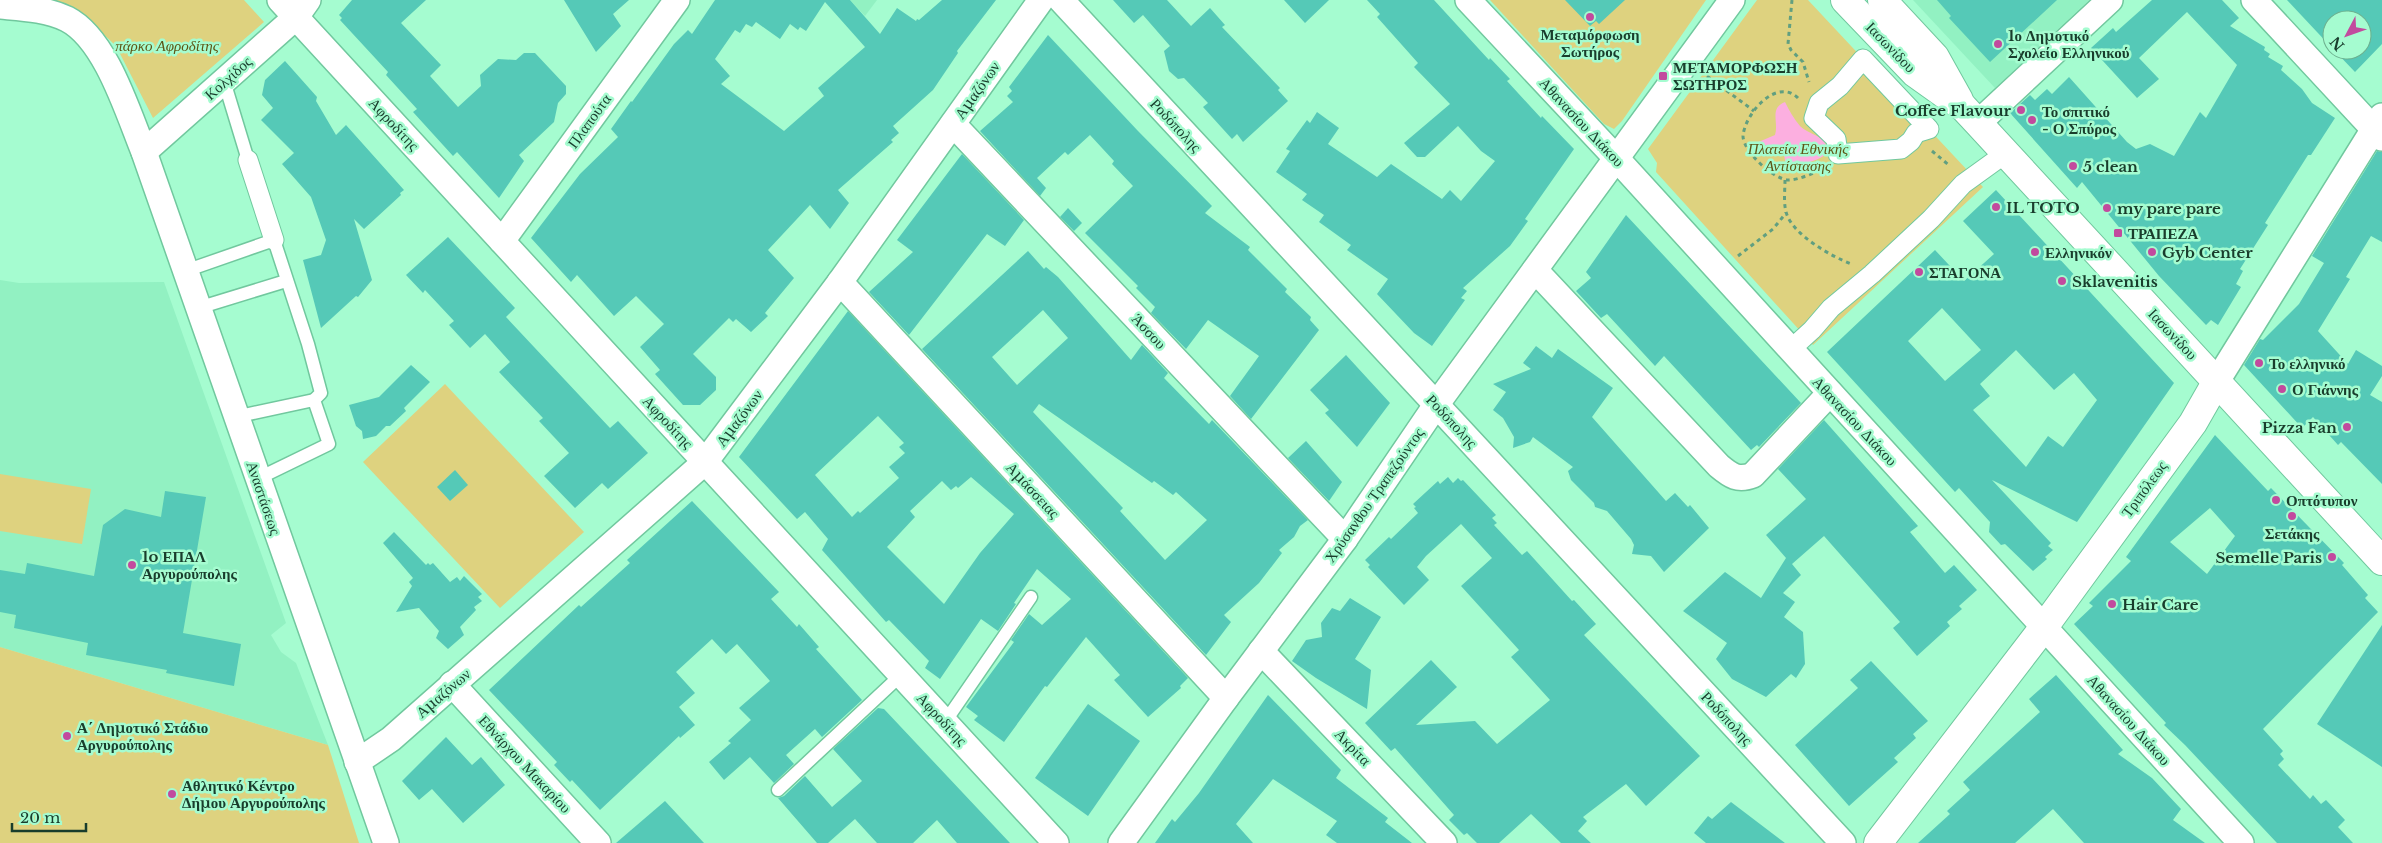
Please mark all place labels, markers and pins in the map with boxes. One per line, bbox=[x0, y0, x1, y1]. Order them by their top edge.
marker: Μεταμόρφωση Σωτήρος bbox=[1584, 11, 1596, 23]
place label: Μεταμόρφωση Σωτήρος bbox=[1540, 25, 1640, 61]
place label: 1ο Δημοτικό Σχολείο Ελληνικού bbox=[2008, 26, 2130, 62]
marker: 1ο Δημοτικό Σχολείο Ελληνικού bbox=[1992, 38, 2004, 50]
place label: ΜΕΤΑΜΟΡΦΩΣΗ ΣΩΤΗΡΟΣ bbox=[1673, 58, 1798, 94]
marker: ΜΕΤΑΜΟΡΦΩΣΗ ΣΩΤΗΡΟΣ bbox=[1657, 70, 1669, 82]
place label: Coffee Flavour bbox=[1895, 101, 2012, 120]
place label: Το σπιτικό - Ο Σπύρος bbox=[2042, 102, 2117, 138]
marker: Coffee Flavour bbox=[2015, 104, 2027, 116]
marker: Το σπιτικό - Ο Σπύρος bbox=[2026, 114, 2038, 126]
place label: 5 clean bbox=[2083, 157, 2138, 176]
marker: 5 clean bbox=[2067, 160, 2079, 172]
place label: IL TOTO bbox=[2006, 198, 2080, 217]
place label: my pare pare bbox=[2117, 199, 2221, 218]
marker: IL TOTO bbox=[1990, 201, 2002, 213]
marker: my pare pare bbox=[2101, 202, 2113, 214]
place label: ΤΡΑΠΕΖΑ bbox=[2128, 224, 2198, 243]
marker: ΤΡΑΠΕΖΑ bbox=[2112, 227, 2124, 239]
place label: Ελληνικόν bbox=[2045, 243, 2112, 262]
place label: Gyb Center bbox=[2162, 243, 2253, 262]
marker: Ελληνικόν bbox=[2029, 246, 2041, 258]
marker: Gyb Center bbox=[2146, 246, 2158, 258]
place label: ΣΤΑΓΟΝΑ bbox=[1929, 263, 2001, 282]
marker: ΣΤΑΓΟΝΑ bbox=[1913, 266, 1925, 278]
place label: Sklavenitis bbox=[2072, 272, 2158, 291]
marker: Sklavenitis bbox=[2056, 275, 2068, 287]
place label: Το ελληνικό bbox=[2269, 354, 2346, 373]
marker: Το ελληνικό bbox=[2253, 357, 2265, 369]
place label: Ο Γιάννης bbox=[2292, 380, 2359, 399]
marker: Ο Γιάννης bbox=[2276, 383, 2288, 395]
place label: Pizza Fan bbox=[2262, 418, 2337, 437]
marker: Pizza Fan bbox=[2341, 421, 2353, 433]
place label: Οπτότυπον bbox=[2286, 491, 2358, 510]
marker: Οπτότυπον bbox=[2270, 494, 2282, 506]
marker: Σετάκης bbox=[2286, 510, 2298, 522]
place label: Σετάκης bbox=[2265, 524, 2320, 543]
place label: 1o ΕΠΑΛ Αργυρούπολης bbox=[142, 547, 238, 583]
place label: Semelle Paris bbox=[2215, 548, 2322, 567]
marker: Semelle Paris bbox=[2326, 551, 2338, 563]
marker: 1o ΕΠΑΛ Αργυρούπολης bbox=[126, 559, 138, 571]
place label: Hair Care bbox=[2122, 595, 2199, 614]
marker: Hair Care bbox=[2106, 598, 2118, 610]
place label: Α΄ Δημοτικό Στάδιο Αργυρούπολης bbox=[77, 718, 208, 754]
marker: Α΄ Δημοτικό Στάδιο Αργυρούπολης bbox=[61, 730, 73, 742]
place label: Αθλητικό Κέντρο Δήμου Αργυρούπολης bbox=[182, 776, 326, 812]
marker: Αθλητικό Κέντρο Δήμου Αργυρούπολης bbox=[166, 788, 178, 800]

